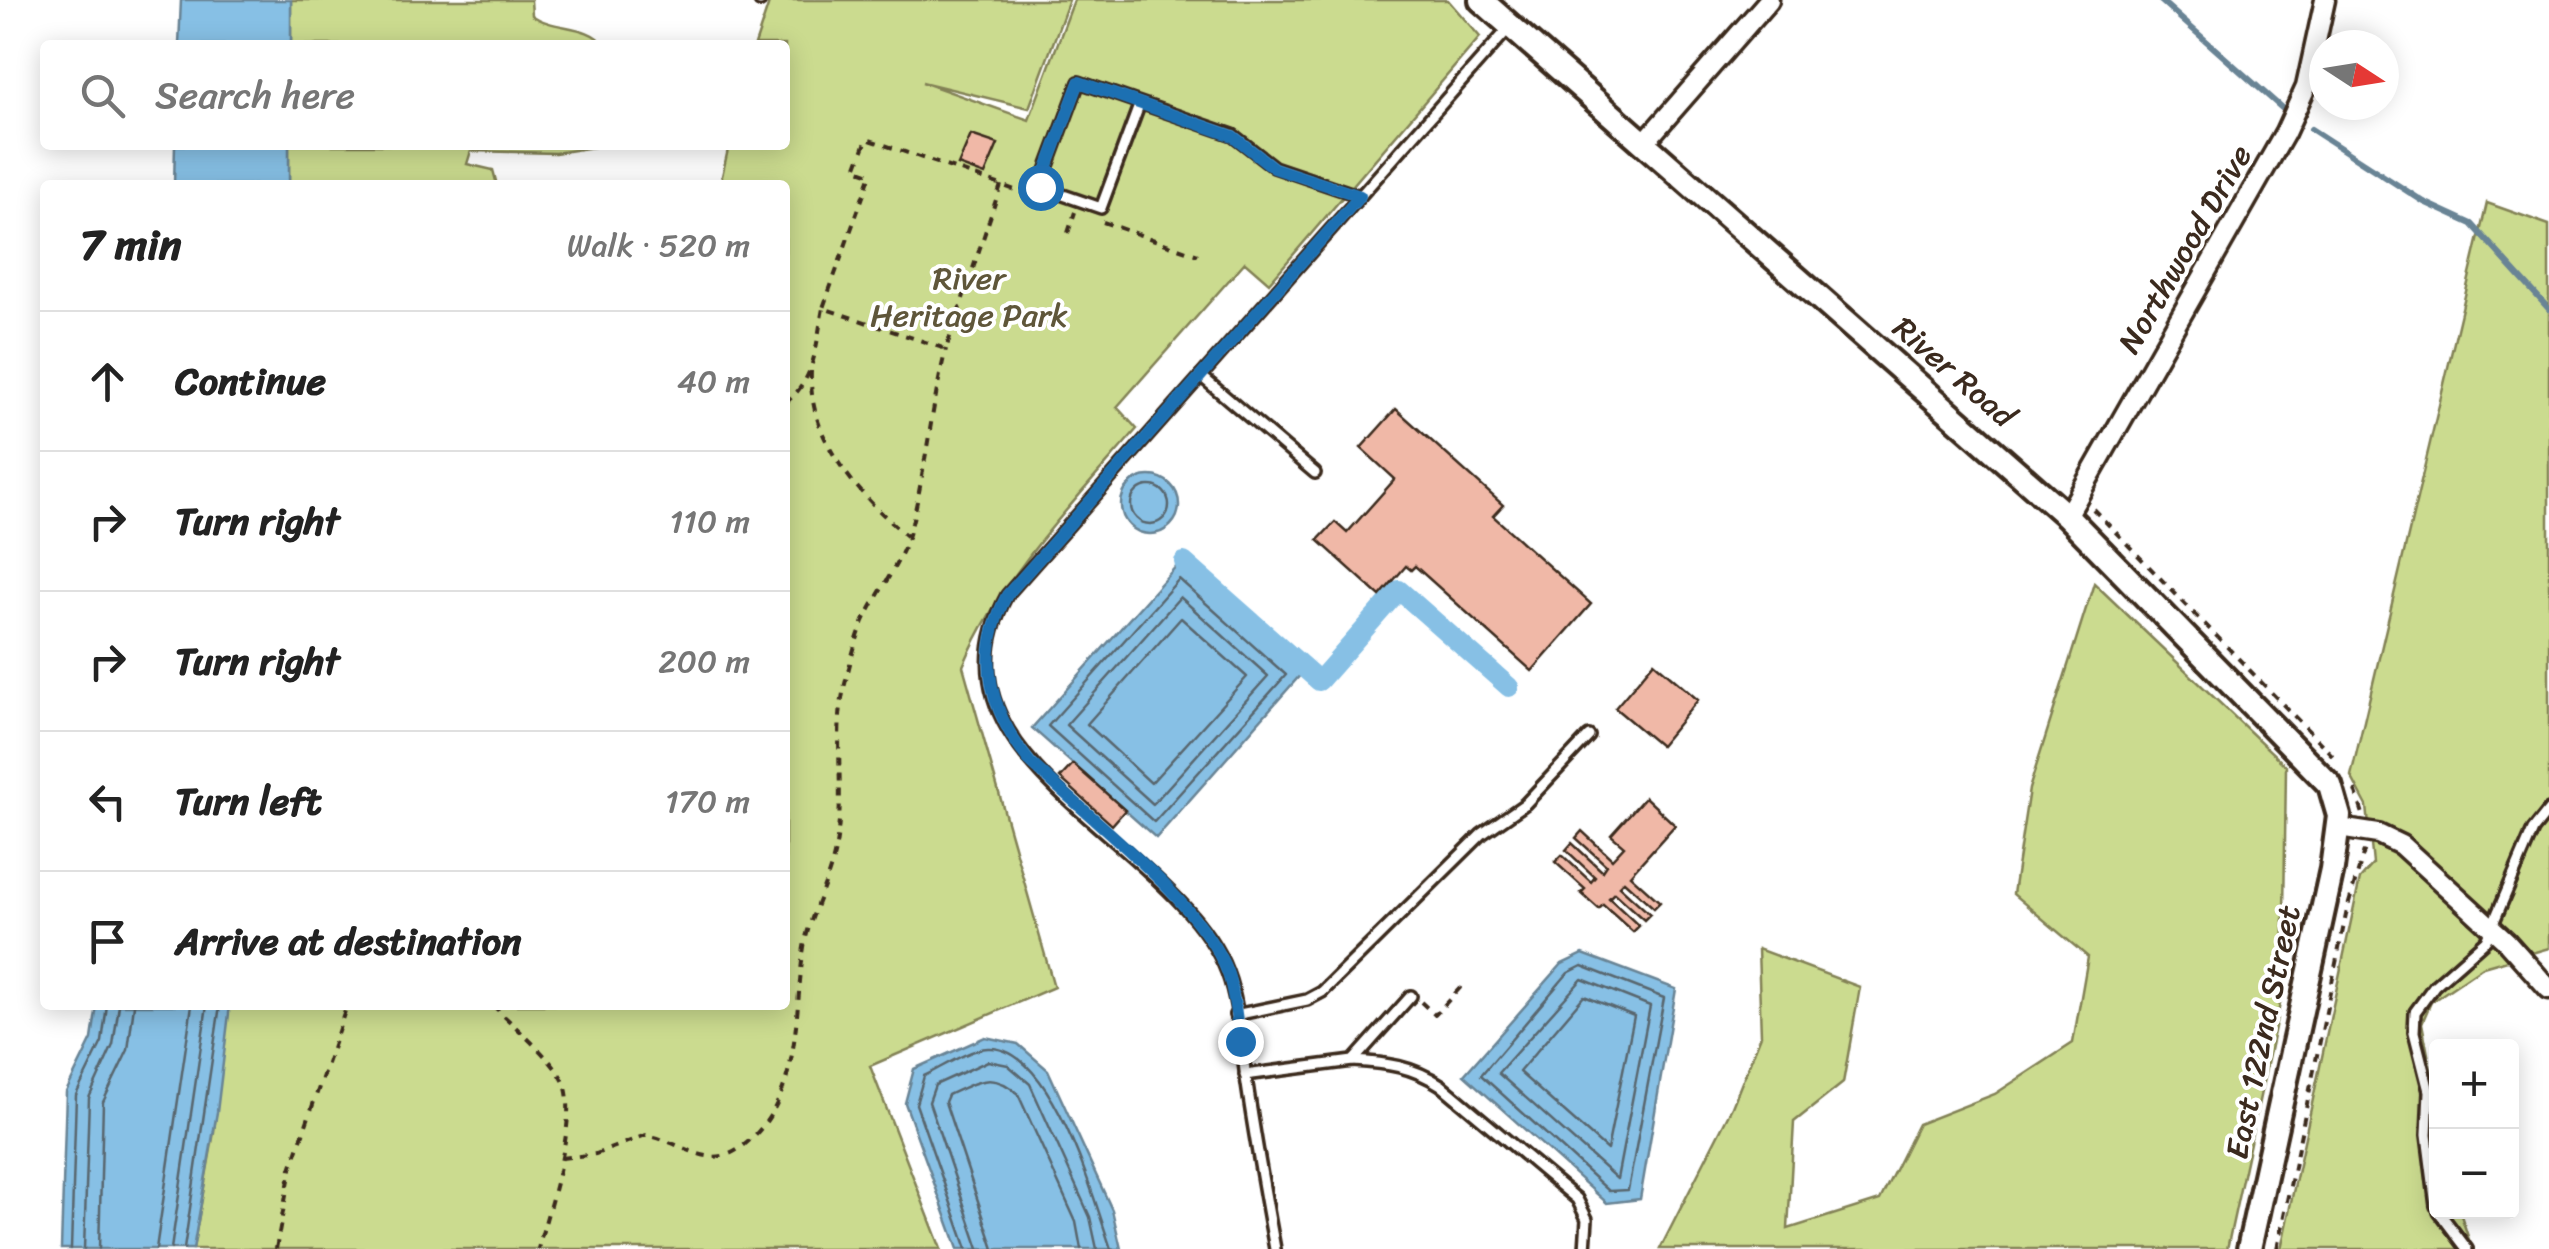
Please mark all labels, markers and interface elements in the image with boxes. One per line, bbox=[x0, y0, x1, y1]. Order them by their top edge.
north arrow bbox=[2309, 30, 2399, 120]
search box bbox=[40, 40, 790, 150]
text: Search here bbox=[155, 62, 355, 129]
icon: search bbox=[75, 68, 130, 123]
street label: Northwood Drive bbox=[2102, 133, 2268, 365]
route start bbox=[1018, 165, 1064, 211]
text: 7 min bbox=[80, 208, 181, 282]
text: Walk · 520 m bbox=[567, 217, 750, 274]
park label: River Heritage Park bbox=[870, 250, 1068, 344]
street label: River Road bbox=[1879, 302, 2031, 444]
text: Continue bbox=[175, 348, 326, 415]
text: 40 m bbox=[677, 353, 750, 410]
icon: ahead bbox=[80, 354, 135, 409]
text: Turn right bbox=[175, 488, 340, 555]
text: 110 m bbox=[669, 493, 750, 550]
icon: right bbox=[80, 494, 135, 549]
text: Turn right bbox=[175, 628, 340, 695]
text: 200 m bbox=[658, 633, 750, 690]
icon: right bbox=[80, 634, 135, 689]
text: Turn left bbox=[175, 768, 321, 835]
text: 170 m bbox=[665, 773, 750, 830]
icon: left bbox=[80, 774, 135, 829]
street label: East 122nd Street bbox=[2208, 900, 2318, 1164]
text: Arrive at destination bbox=[175, 908, 522, 975]
icon: arrive bbox=[80, 914, 135, 969]
route end bbox=[1218, 1019, 1264, 1065]
map controls bbox=[2429, 1039, 2519, 1219]
button: + bbox=[2429, 1039, 2519, 1129]
button: − bbox=[2429, 1129, 2519, 1219]

